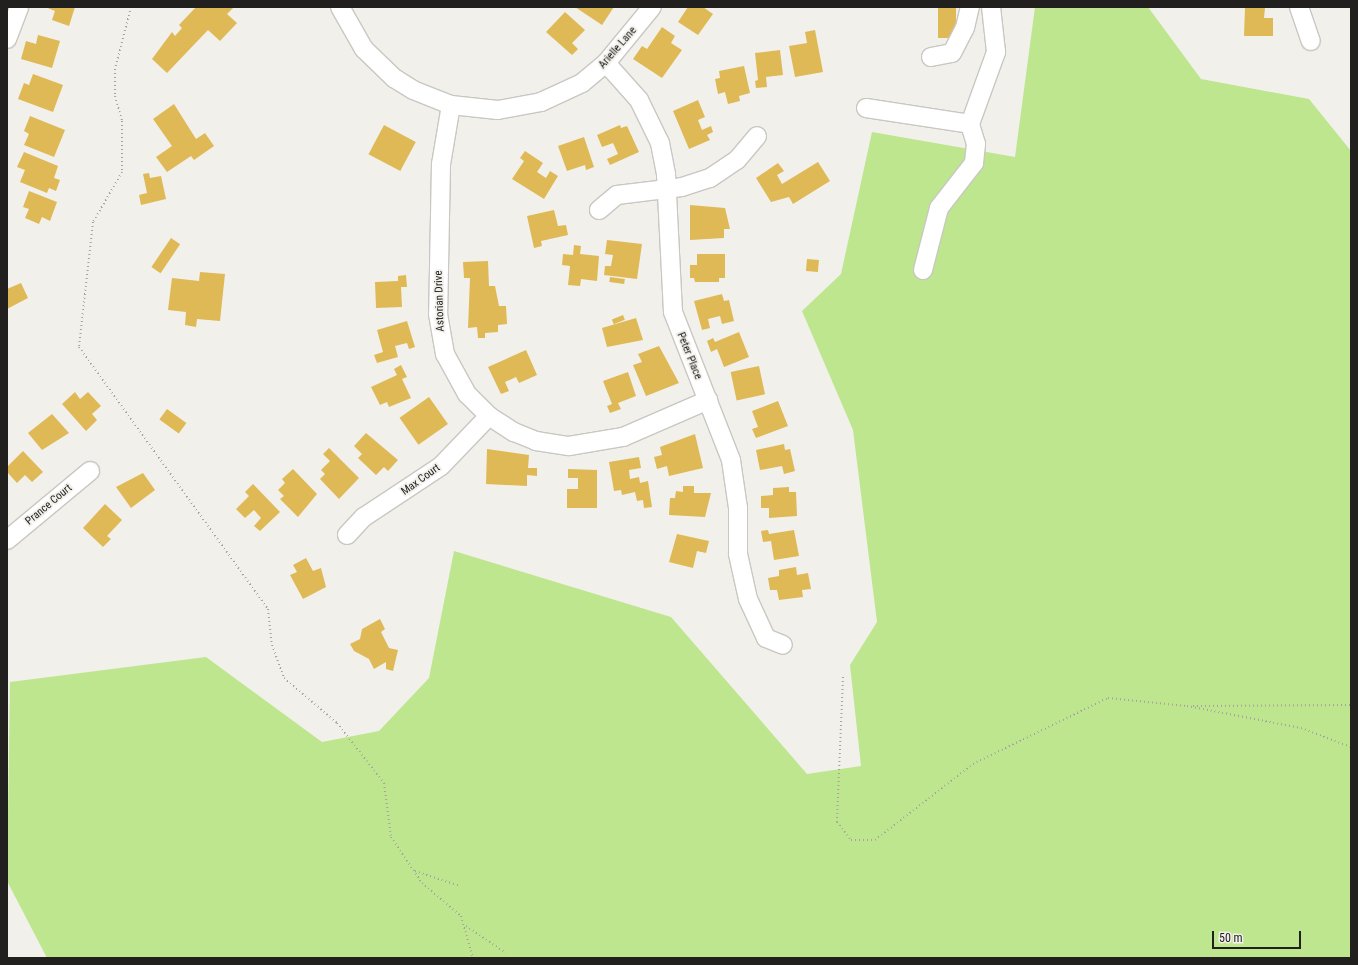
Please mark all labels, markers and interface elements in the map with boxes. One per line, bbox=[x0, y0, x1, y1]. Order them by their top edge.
street label: Arielle Lane bbox=[596, 24, 640, 72]
street label: Astorian Drive bbox=[432, 270, 448, 332]
street label: Peter Place bbox=[674, 331, 704, 381]
street label: Max Court bbox=[399, 461, 443, 499]
street label: Prance Court bbox=[23, 482, 75, 528]
scale bar bbox=[1214, 923, 1303, 949]
text: 50 m bbox=[1219, 931, 1243, 945]

